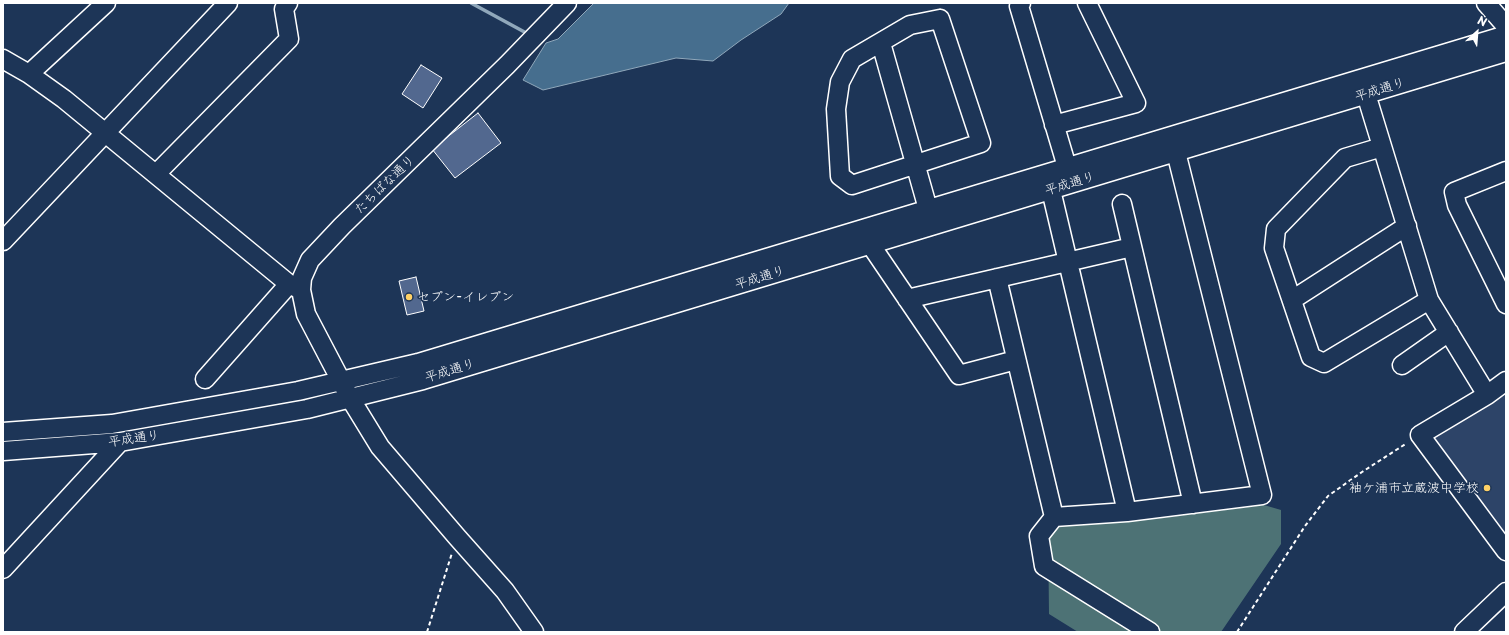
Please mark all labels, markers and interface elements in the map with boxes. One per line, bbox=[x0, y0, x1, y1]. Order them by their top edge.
text: N bbox=[1475, 11, 1490, 30]
north arrow bbox=[1457, 12, 1497, 52]
street label: 平成通り bbox=[1353, 75, 1407, 105]
street label: たちばな通り bbox=[352, 152, 418, 218]
street label: 平成通り bbox=[1043, 169, 1097, 199]
street label: 平成通り bbox=[733, 263, 787, 293]
place label: セブン-イレブン bbox=[417, 289, 514, 305]
marker: セブン-イレブン bbox=[404, 292, 414, 302]
street label: 平成通り bbox=[423, 356, 477, 386]
street label: 平成通り bbox=[107, 428, 161, 450]
place label: 袖ケ浦市立蔵波中学校 bbox=[1349, 480, 1479, 496]
marker: 袖ケ浦市立蔵波中学校 bbox=[1482, 483, 1492, 493]

